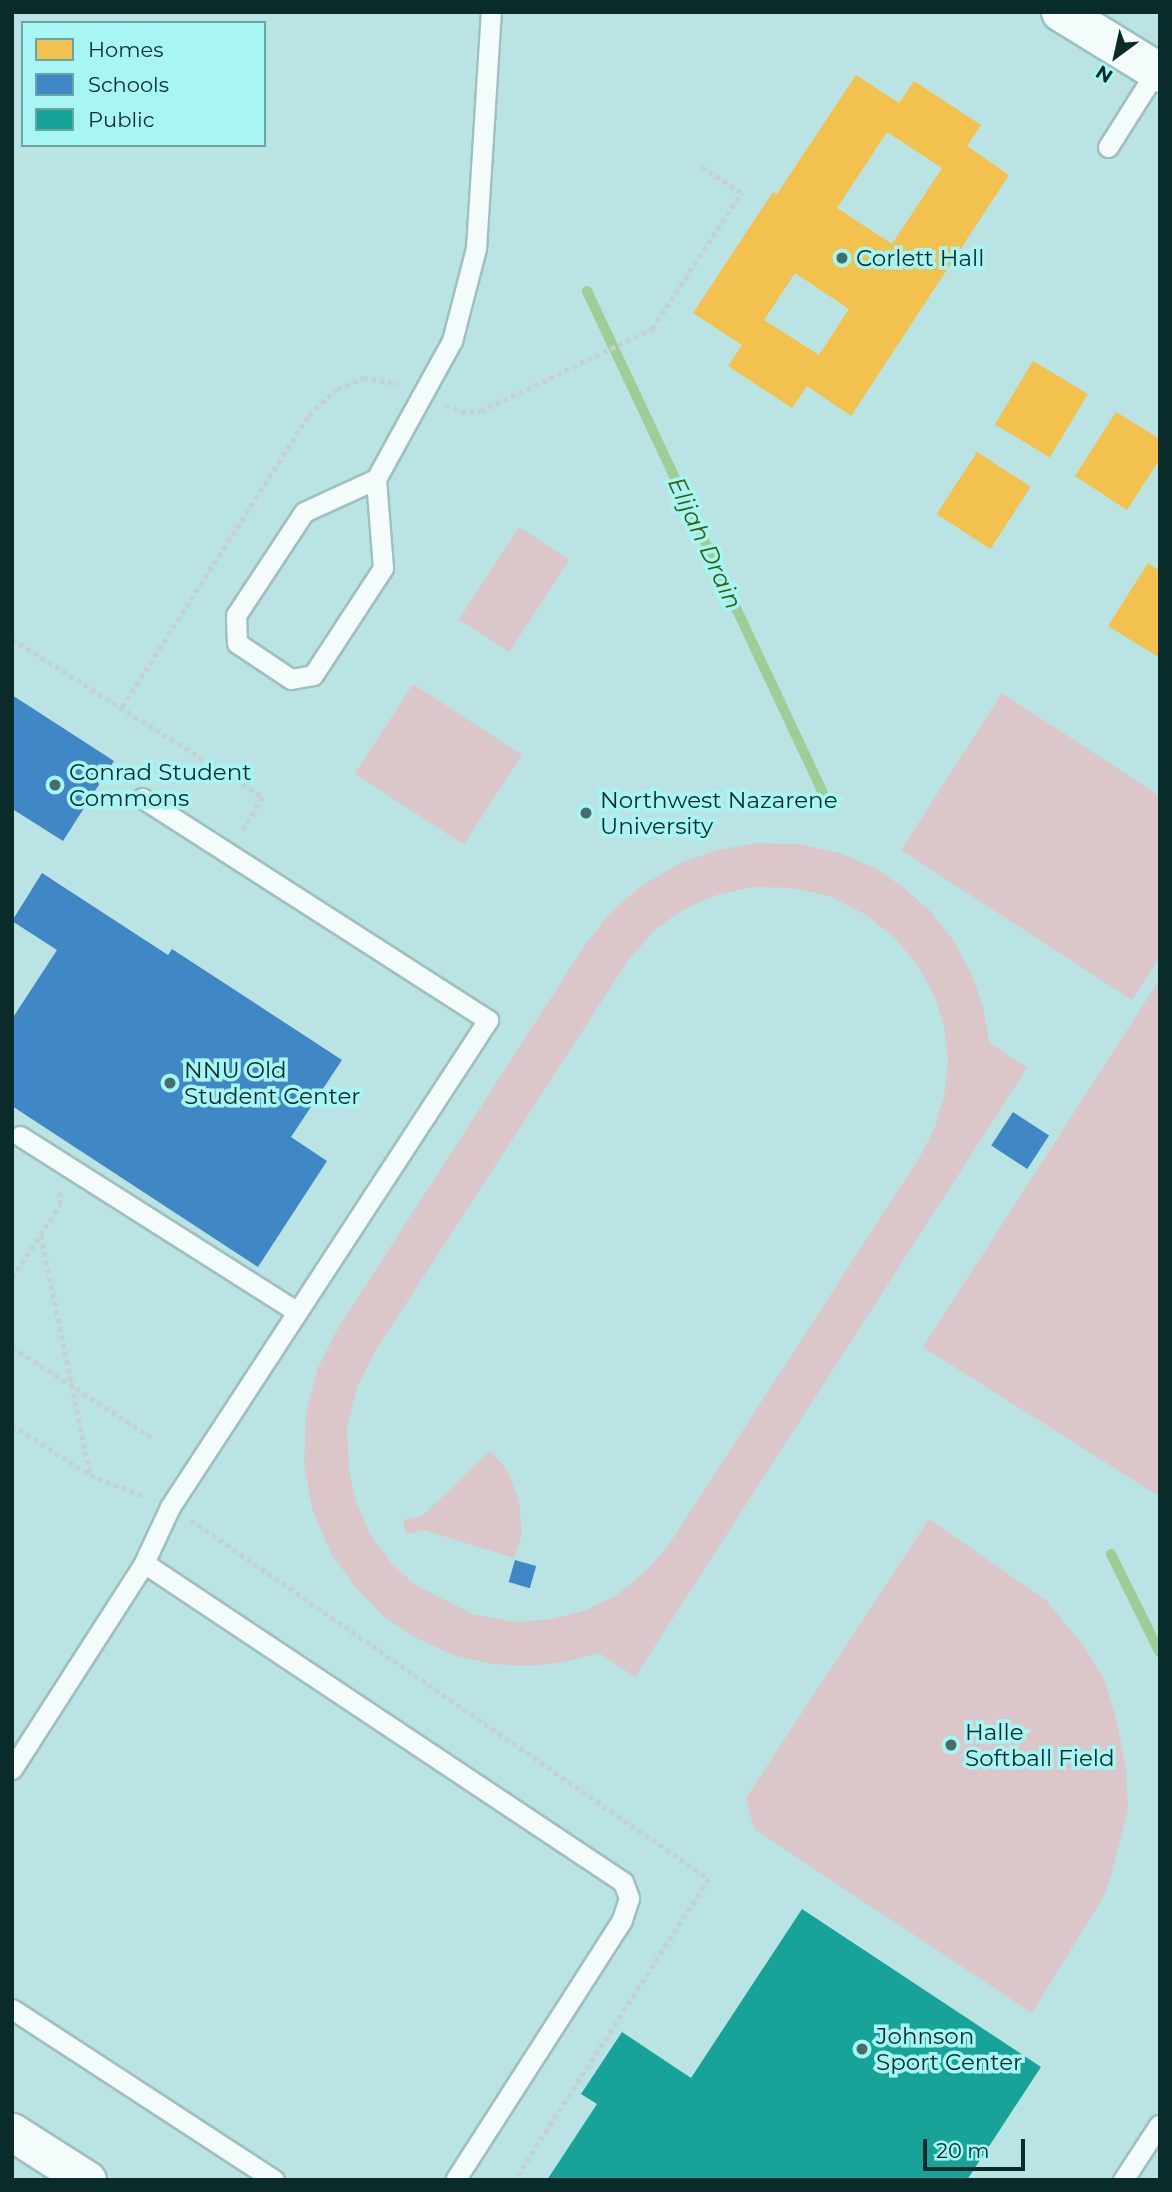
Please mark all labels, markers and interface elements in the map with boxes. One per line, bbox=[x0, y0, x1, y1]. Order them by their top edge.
legend bbox=[21, 21, 266, 147]
north arrow bbox=[1081, 21, 1151, 91]
text: Homes bbox=[88, 37, 163, 62]
text: N bbox=[1092, 60, 1117, 88]
text: Schools bbox=[88, 72, 169, 97]
text: Public bbox=[88, 107, 155, 132]
place label: Corlett Hall bbox=[856, 244, 984, 272]
marker: Corlett Hall bbox=[834, 250, 850, 266]
water label: Elijah Drain bbox=[662, 472, 748, 614]
place label: Conrad Student Commons bbox=[69, 758, 252, 812]
marker: Conrad Student Commons bbox=[47, 777, 63, 793]
place label: Northwest Nazarene University bbox=[600, 786, 838, 840]
marker: Northwest Nazarene University bbox=[578, 805, 594, 821]
place label: NNU Old Student Center bbox=[184, 1056, 361, 1110]
marker: NNU Old Student Center bbox=[162, 1075, 178, 1091]
place label: Halle Softball Field bbox=[965, 1718, 1115, 1772]
marker: Halle Softball Field bbox=[943, 1737, 959, 1753]
place label: Johnson Sport Center bbox=[876, 2022, 1022, 2076]
marker: Johnson Sport Center bbox=[854, 2041, 870, 2057]
scale bar bbox=[927, 2126, 1028, 2170]
text: 20 m bbox=[936, 2138, 990, 2163]

